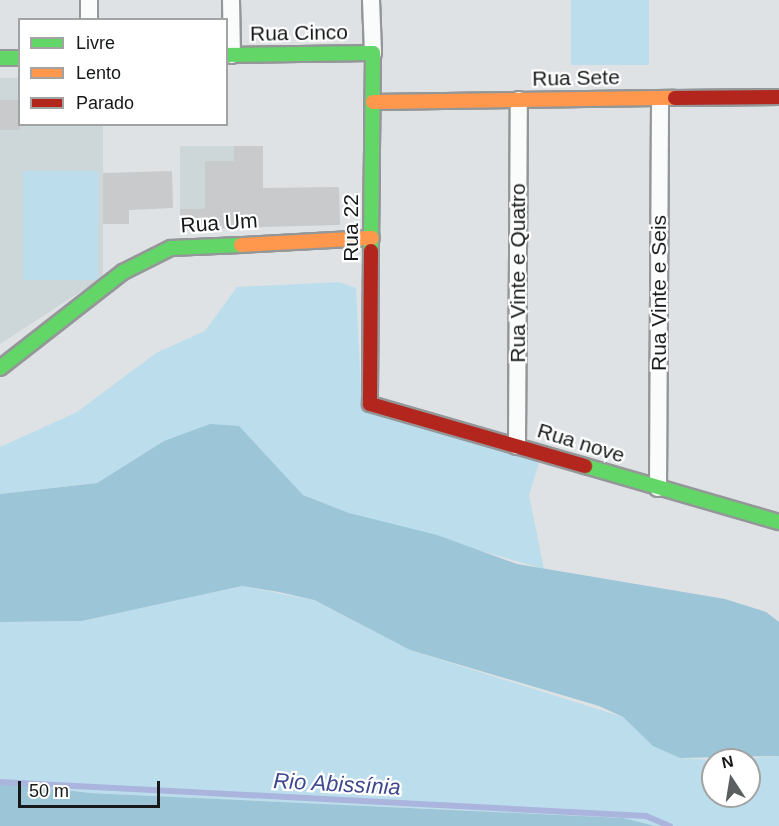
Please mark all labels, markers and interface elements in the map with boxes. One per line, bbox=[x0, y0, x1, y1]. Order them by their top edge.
legend bbox=[18, 18, 228, 126]
street label: Rua Cinco bbox=[250, 20, 348, 46]
text: Livre bbox=[76, 33, 115, 53]
text: Lento bbox=[76, 63, 121, 83]
street label: Rua Sete bbox=[532, 65, 620, 91]
text: Parado bbox=[76, 93, 134, 113]
street label: Rua Vinte e Quatro bbox=[505, 183, 531, 363]
street label: Rua 22 bbox=[338, 194, 364, 262]
street label: Rua Um bbox=[180, 208, 258, 238]
street label: Rua Vinte e Seis bbox=[646, 215, 672, 371]
street label: Rua nove bbox=[534, 418, 628, 468]
north arrow bbox=[701, 748, 761, 808]
text: N bbox=[720, 752, 735, 771]
water label: Rio Abissínia bbox=[272, 767, 402, 801]
scale bar bbox=[21, 769, 164, 807]
text: 50 m bbox=[29, 781, 69, 801]

